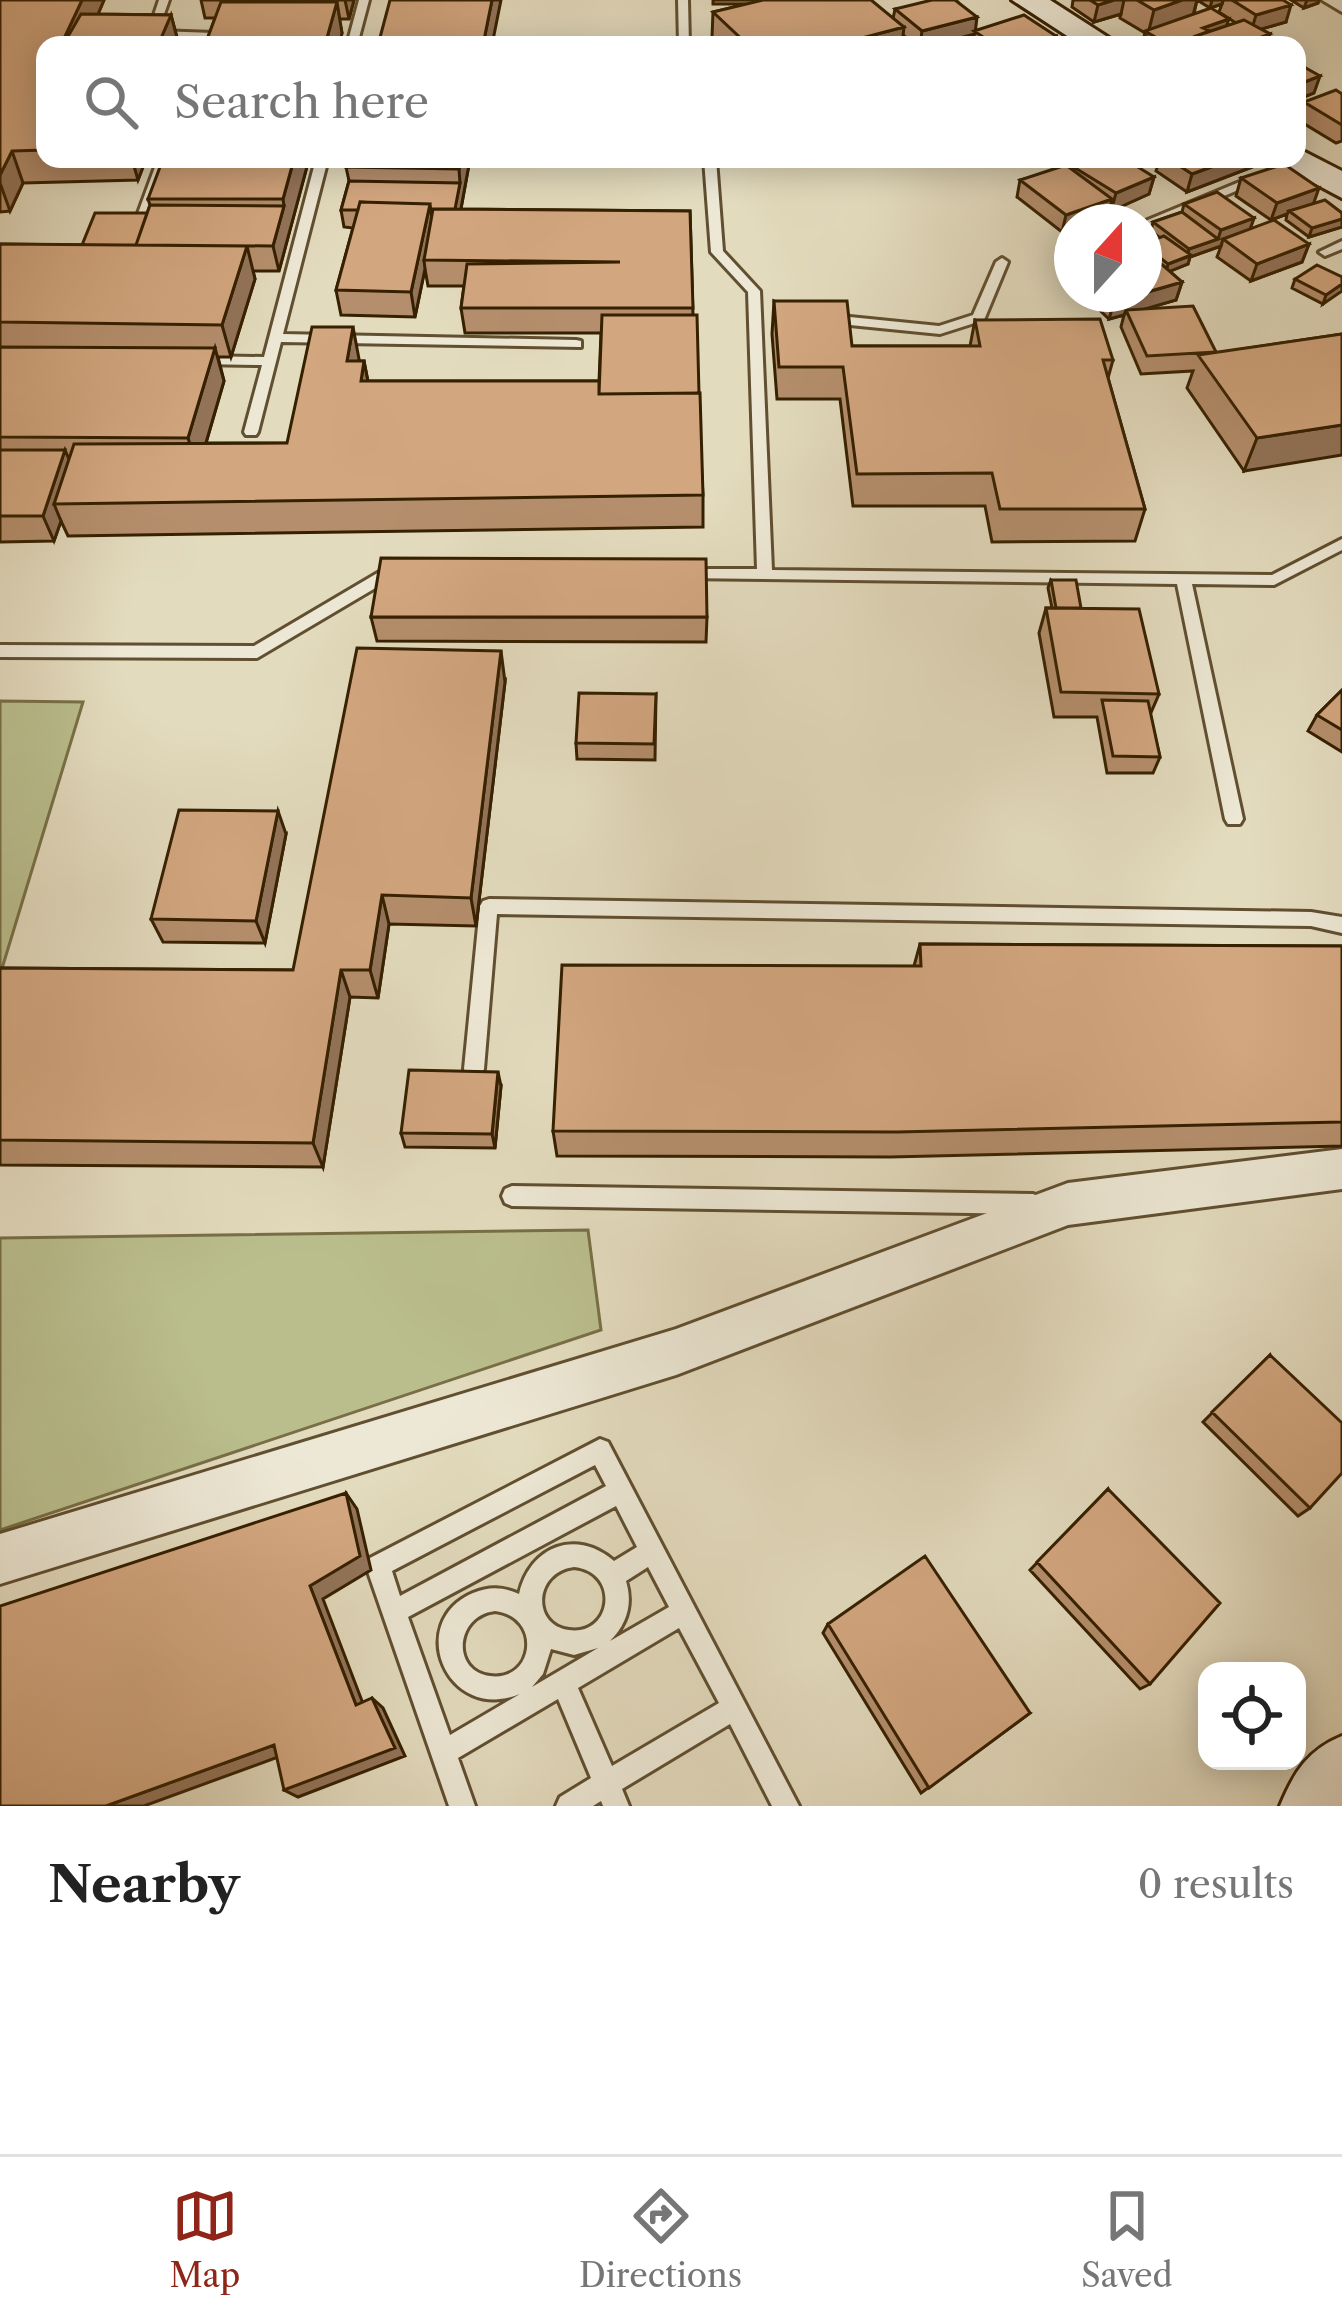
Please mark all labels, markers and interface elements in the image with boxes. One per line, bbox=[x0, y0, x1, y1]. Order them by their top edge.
search box bbox=[36, 36, 1306, 168]
icon: search bbox=[78, 69, 144, 135]
text: Search here bbox=[174, 74, 429, 130]
north arrow bbox=[1054, 204, 1162, 312]
map controls bbox=[1198, 1662, 1306, 1770]
button: locate bbox=[1198, 1662, 1306, 1770]
text: Nearby bbox=[48, 1853, 240, 1915]
text: 0 results bbox=[1138, 1860, 1294, 1908]
tab: Map bbox=[169, 2183, 240, 2296]
tab: Directions bbox=[579, 2183, 742, 2296]
tab: Saved bbox=[1081, 2183, 1173, 2296]

